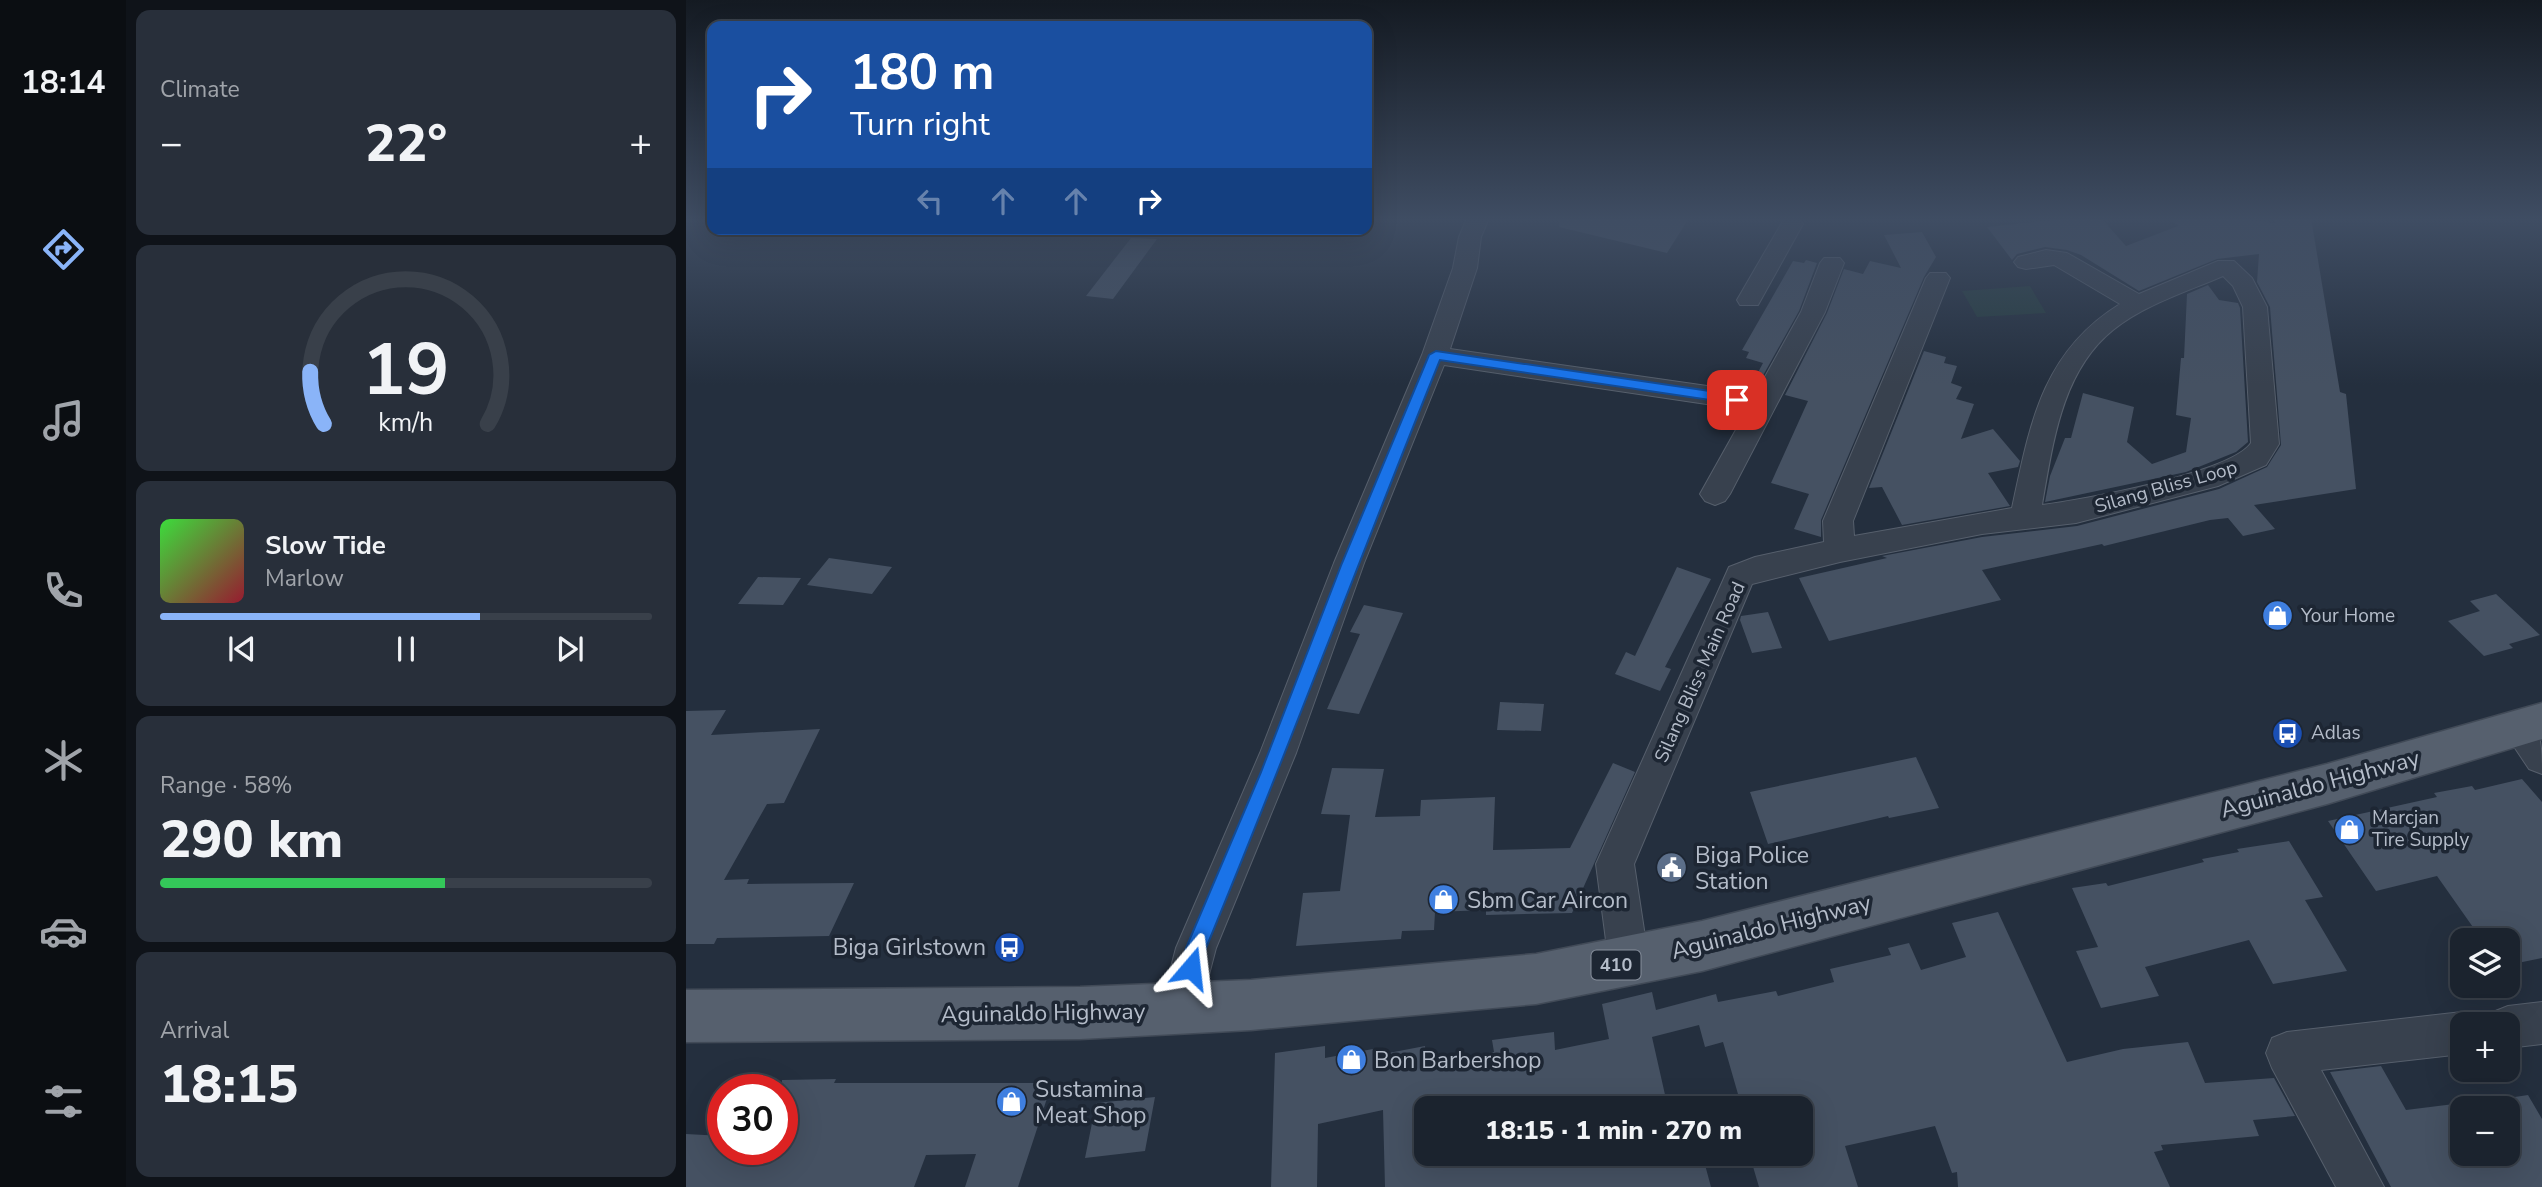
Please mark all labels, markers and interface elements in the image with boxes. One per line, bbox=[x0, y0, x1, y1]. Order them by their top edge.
text: 180 m bbox=[850, 39, 994, 106]
icon: right bbox=[735, 49, 826, 140]
text: 18:14 bbox=[21, 61, 105, 104]
text: Climate bbox=[160, 74, 240, 105]
text: Turn right bbox=[850, 103, 990, 146]
text: 22° bbox=[365, 108, 447, 179]
text: − bbox=[160, 118, 183, 169]
text: + bbox=[629, 118, 652, 169]
icon: left bbox=[911, 182, 949, 220]
icon: ahead bbox=[984, 182, 1022, 220]
icon: ahead bbox=[1057, 182, 1095, 220]
icon: right bbox=[1130, 182, 1168, 220]
icon: directions bbox=[39, 225, 88, 274]
text: 19 bbox=[362, 321, 450, 421]
pin bbox=[1707, 370, 1767, 430]
icon: arrive bbox=[1718, 381, 1756, 419]
icon: music bbox=[39, 396, 88, 445]
text: km/h bbox=[378, 406, 434, 440]
street label: Silang Bliss Loop bbox=[2092, 454, 2240, 520]
text: Slow Tide bbox=[265, 528, 386, 563]
text: Marlow bbox=[265, 563, 344, 594]
icon: phone bbox=[39, 566, 88, 615]
street label: Silang Bliss Main Road bbox=[1648, 578, 1752, 766]
shop icon: Your Home bbox=[2261, 599, 2295, 633]
place label: Your Home bbox=[2300, 603, 2395, 629]
icon: previous bbox=[223, 630, 261, 668]
icon: pause bbox=[387, 630, 425, 668]
icon: next bbox=[551, 630, 589, 668]
bus stop icon: Adlas bbox=[2271, 716, 2305, 750]
place label: Adlas bbox=[2311, 720, 2361, 746]
icon: climate bbox=[39, 736, 88, 785]
street label: Aguinaldo Highway bbox=[2217, 742, 2423, 825]
text: Range · 58% bbox=[160, 770, 292, 801]
text: 290 km bbox=[160, 804, 343, 875]
place label: Marcjan Tire Supply bbox=[2372, 805, 2469, 853]
shop icon: Marcjan Tire Supply bbox=[2332, 812, 2366, 846]
place label: Biga Police Station bbox=[1695, 840, 1809, 897]
public building icon: Biga Police Station bbox=[1655, 851, 1689, 885]
shop icon: Sbm Car Aircon bbox=[1427, 883, 1461, 917]
place label: Sbm Car Aircon bbox=[1467, 885, 1628, 916]
street label: Aguinaldo Highway bbox=[1668, 887, 1874, 967]
icon: car bbox=[39, 907, 88, 956]
map controls bbox=[2450, 928, 2520, 1166]
button: layers bbox=[2450, 928, 2520, 998]
bus stop icon: Biga Girlstown bbox=[992, 930, 1026, 964]
position arrow bbox=[1154, 931, 1228, 1005]
place label: Biga Girlstown bbox=[833, 932, 986, 963]
road number: 410 bbox=[1592, 950, 1640, 980]
street label: Aguinaldo Highway bbox=[940, 996, 1146, 1030]
button: + bbox=[2450, 1012, 2520, 1082]
text: Arrival bbox=[160, 1015, 229, 1046]
shop icon: Bon Barbershop bbox=[1334, 1043, 1368, 1077]
place label: Bon Barbershop bbox=[1374, 1045, 1541, 1076]
text: 18:15 bbox=[160, 1049, 298, 1120]
speed limit sign: 30 bbox=[707, 1074, 798, 1165]
place label: Sustamina Meat Shop bbox=[1035, 1074, 1146, 1131]
icon: filters bbox=[39, 1077, 88, 1126]
shop icon: Sustamina Meat Shop bbox=[995, 1085, 1029, 1119]
button: − bbox=[2450, 1096, 2520, 1166]
text: 18:15 · 1 min · 270 m bbox=[1485, 1113, 1742, 1148]

